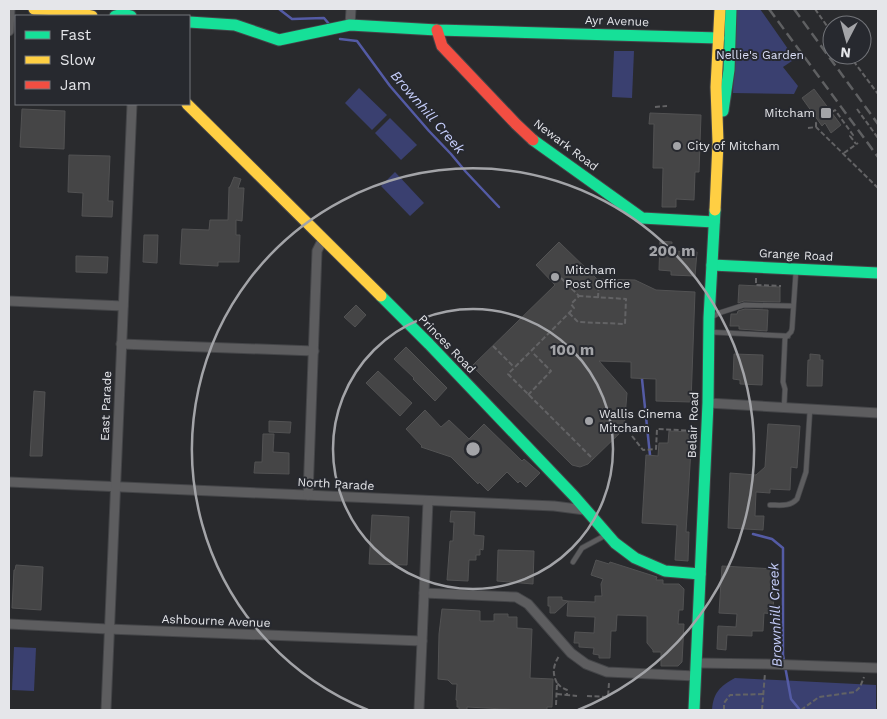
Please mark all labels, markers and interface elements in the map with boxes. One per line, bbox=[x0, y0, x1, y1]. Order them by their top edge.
street label: Ayr Avenue bbox=[585, 13, 649, 29]
legend bbox=[15, 15, 190, 105]
north arrow bbox=[822, 15, 872, 65]
text: Fast bbox=[60, 26, 92, 44]
text: N bbox=[840, 44, 852, 61]
park label: Nellie's Garden bbox=[716, 48, 804, 62]
text: Slow bbox=[60, 51, 96, 69]
water label: Brownhill Creek bbox=[388, 67, 469, 157]
text: Jam bbox=[60, 76, 91, 94]
place label: Mitcham bbox=[764, 106, 815, 120]
marker: Mitcham bbox=[819, 106, 833, 120]
street label: Newark Road bbox=[531, 116, 601, 174]
place label: City of Mitcham bbox=[687, 139, 780, 153]
marker: City of Mitcham bbox=[671, 140, 683, 152]
text: 200 m bbox=[649, 242, 695, 260]
street label: Grange Road bbox=[759, 246, 833, 264]
place label: Mitcham Post Office bbox=[565, 263, 630, 291]
marker: Mitcham Post Office bbox=[549, 271, 561, 283]
street label: Princes Road bbox=[415, 312, 479, 376]
text: 100 m bbox=[550, 341, 594, 359]
street label: East Parade bbox=[98, 371, 114, 441]
street label: Belair Road bbox=[685, 392, 701, 458]
place label: Wallis Cinema Mitcham bbox=[599, 407, 682, 435]
marker: Wallis Cinema Mitcham bbox=[583, 415, 595, 427]
centre of rings bbox=[464, 440, 482, 458]
street label: North Parade bbox=[297, 475, 375, 493]
water label: Brownhill Creek bbox=[765, 562, 785, 668]
street label: Ashbourne Avenue bbox=[161, 612, 271, 630]

